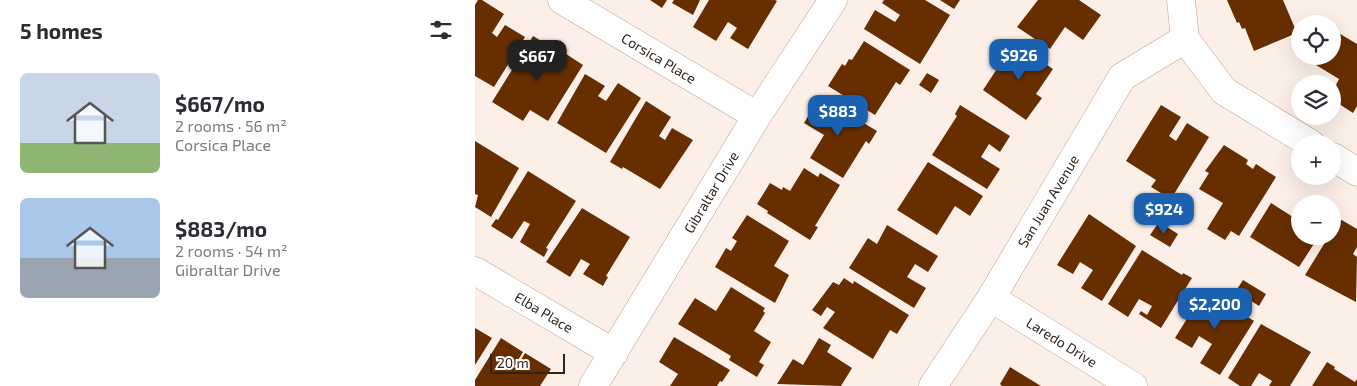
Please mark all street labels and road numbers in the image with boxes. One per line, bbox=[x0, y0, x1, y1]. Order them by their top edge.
street label: Corsica Place bbox=[619, 29, 699, 87]
street label: Gibraltar Drive bbox=[680, 148, 742, 236]
street label: San Juan Avenue bbox=[1014, 152, 1082, 250]
street label: Elba Place bbox=[512, 288, 576, 336]
street label: Laredo Drive bbox=[1024, 314, 1100, 370]

